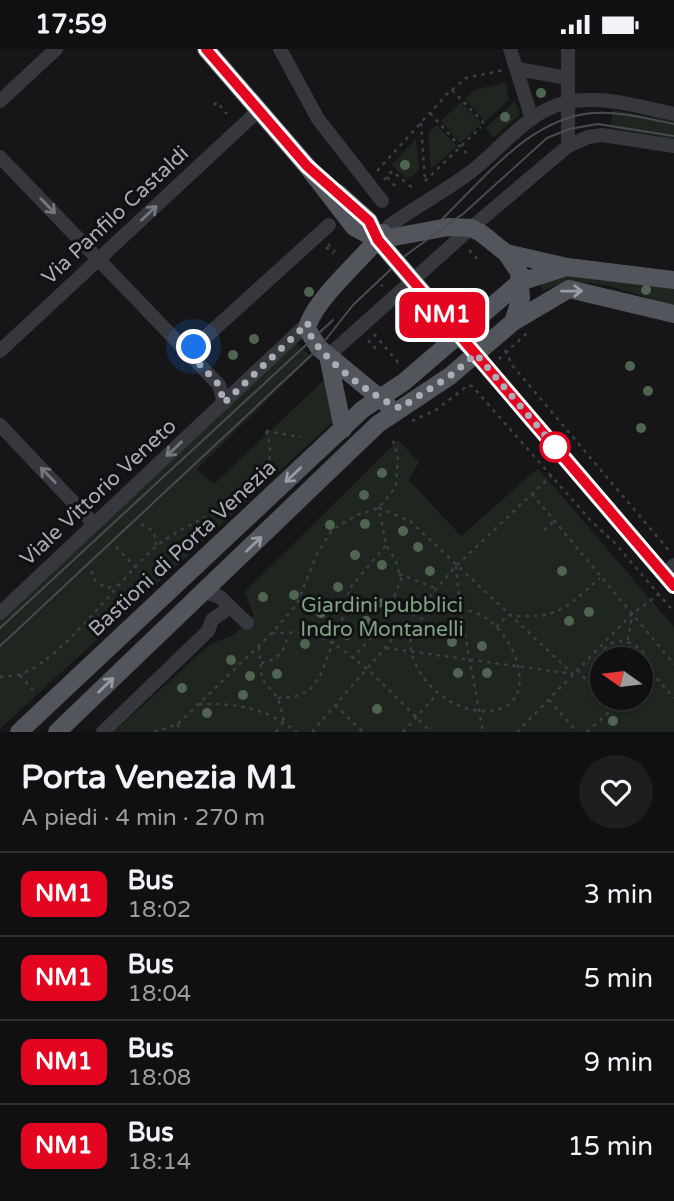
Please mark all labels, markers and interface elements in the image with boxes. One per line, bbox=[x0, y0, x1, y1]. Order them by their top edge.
text: 17:59 bbox=[35, 9, 107, 40]
street label: Via Panfilo Castaldi bbox=[37, 141, 194, 290]
one-way arrow bbox=[39, 198, 56, 215]
one-way arrow bbox=[140, 204, 157, 221]
one-way arrow bbox=[560, 285, 583, 298]
line badge: NM1 bbox=[402, 292, 482, 338]
text: NM1 bbox=[413, 300, 471, 329]
your location bbox=[176, 329, 211, 364]
street label: Viale Vittorio Veneto bbox=[15, 414, 182, 571]
unlabelled marker bbox=[540, 432, 570, 462]
one-way arrow bbox=[166, 441, 183, 458]
street label: Bastioni di Porta Venezia bbox=[83, 455, 281, 642]
one-way arrow bbox=[39, 466, 56, 483]
one-way arrow bbox=[285, 467, 302, 484]
one-way arrow bbox=[245, 536, 262, 553]
park label: Giardini pubblici Indro Montanelli bbox=[300, 593, 464, 642]
north arrow bbox=[590, 647, 653, 711]
map controls bbox=[590, 647, 653, 710]
one-way arrow bbox=[97, 677, 115, 694]
button: heart bbox=[579, 755, 653, 829]
text: Porta Venezia M1 bbox=[21, 758, 298, 797]
text: A piedi · 4 min · 270 m bbox=[21, 804, 265, 832]
text: Bus bbox=[128, 865, 174, 896]
text: NM1 bbox=[35, 879, 93, 908]
text: 3 min bbox=[584, 879, 653, 910]
text: 18:02 bbox=[128, 896, 191, 924]
text: Bus bbox=[128, 949, 174, 980]
text: NM1 bbox=[35, 963, 93, 992]
text: 5 min bbox=[584, 963, 653, 994]
text: 18:04 bbox=[128, 980, 191, 1008]
text: Bus bbox=[128, 1033, 174, 1064]
text: NM1 bbox=[35, 1047, 93, 1076]
text: 9 min bbox=[584, 1047, 653, 1078]
text: 18:08 bbox=[128, 1064, 191, 1092]
text: Bus bbox=[128, 1117, 174, 1148]
text: NM1 bbox=[35, 1131, 93, 1160]
text: 15 min bbox=[567, 1131, 653, 1162]
text: 18:14 bbox=[128, 1148, 191, 1176]

